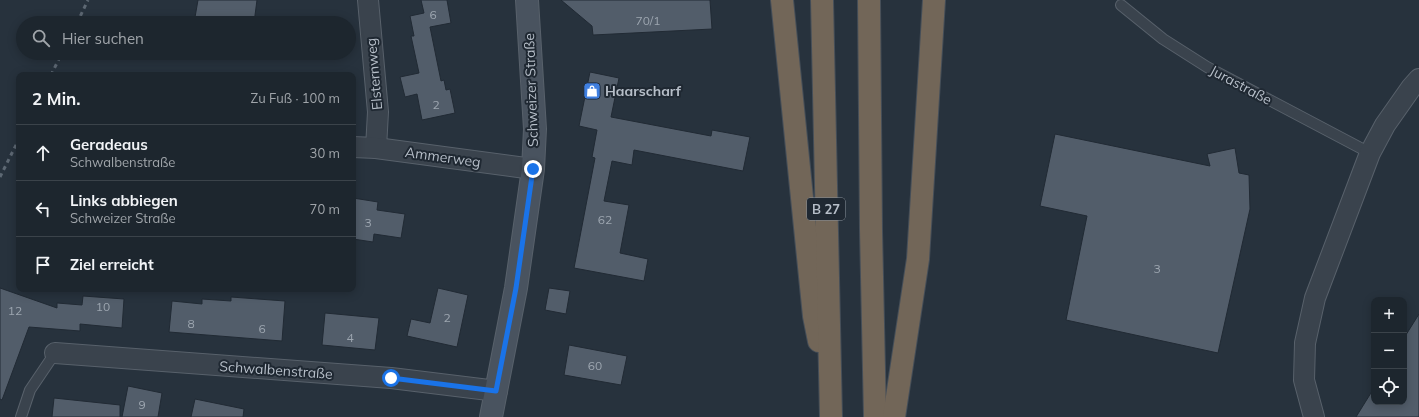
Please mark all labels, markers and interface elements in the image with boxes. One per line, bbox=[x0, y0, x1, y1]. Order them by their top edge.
house number: 6 bbox=[429, 7, 437, 22]
house number: 70/1 bbox=[635, 13, 661, 28]
search box bbox=[16, 16, 356, 60]
icon: search bbox=[30, 27, 52, 49]
text: Hier suchen bbox=[62, 29, 144, 48]
street label: Schweizer Straße bbox=[520, 33, 542, 147]
street label: Elsternweg bbox=[362, 37, 386, 111]
street label: Jurastraße bbox=[1207, 61, 1275, 109]
shop icon: Haarscharf bbox=[582, 81, 602, 101]
place label: Haarscharf bbox=[605, 82, 682, 100]
text: 2 Min. bbox=[32, 88, 81, 109]
text: Zu Fuß · 100 m bbox=[251, 90, 340, 106]
house number: 2 bbox=[432, 97, 440, 112]
text: Geradeaus bbox=[70, 135, 148, 154]
icon: ahead bbox=[32, 142, 54, 164]
street label: Ammerweg bbox=[404, 143, 482, 171]
text: 30 m bbox=[310, 145, 340, 161]
text: Schwalbenstraße bbox=[70, 154, 175, 170]
route end bbox=[524, 160, 542, 178]
text: Links abbiegen bbox=[70, 191, 178, 210]
icon: left bbox=[32, 198, 54, 220]
road number: B 27 bbox=[807, 198, 845, 220]
text: 70 m bbox=[310, 201, 340, 217]
text: Schweizer Straße bbox=[70, 210, 176, 226]
house number: 62 bbox=[598, 212, 612, 227]
house number: 3 bbox=[364, 215, 372, 230]
icon: arrive bbox=[32, 254, 54, 276]
text: Ziel erreicht bbox=[70, 255, 154, 274]
house number: 3 bbox=[1153, 261, 1161, 276]
map controls bbox=[1371, 297, 1407, 405]
button: + bbox=[1371, 297, 1407, 333]
house number: 10 bbox=[96, 299, 110, 314]
house number: 12 bbox=[8, 303, 22, 318]
house number: 2 bbox=[443, 310, 451, 325]
house number: 8 bbox=[187, 316, 195, 331]
house number: 6 bbox=[258, 321, 266, 336]
house number: 4 bbox=[346, 330, 354, 345]
button: − bbox=[1371, 333, 1407, 369]
street label: Schwalbenstraße bbox=[219, 357, 333, 383]
house number: 60 bbox=[588, 358, 602, 373]
route start bbox=[382, 369, 400, 387]
button: locate bbox=[1371, 369, 1407, 405]
house number: 9 bbox=[138, 397, 146, 412]

